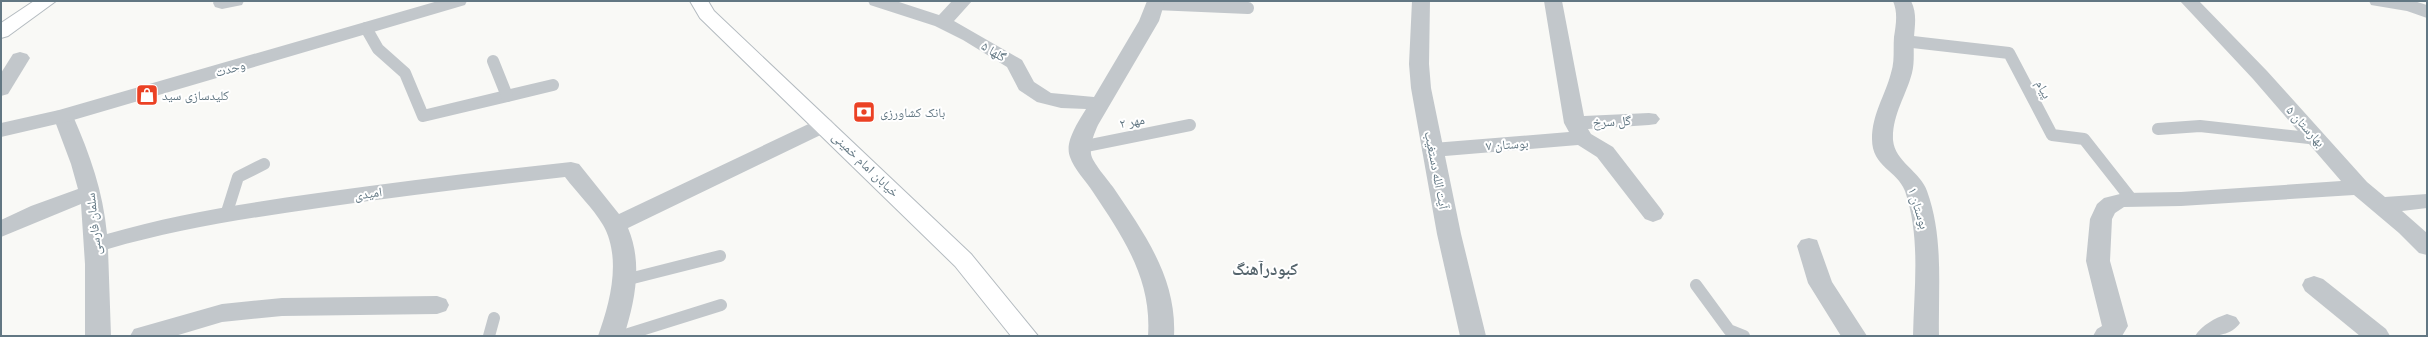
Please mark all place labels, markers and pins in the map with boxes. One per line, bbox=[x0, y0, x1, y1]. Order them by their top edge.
shop icon: کلیدسازی سید bbox=[134, 82, 160, 108]
place label: کلیدسازی سید bbox=[162, 87, 230, 104]
bank icon: بانک کشاورزی bbox=[851, 99, 877, 125]
place label: بانک کشاورزی bbox=[880, 104, 945, 121]

